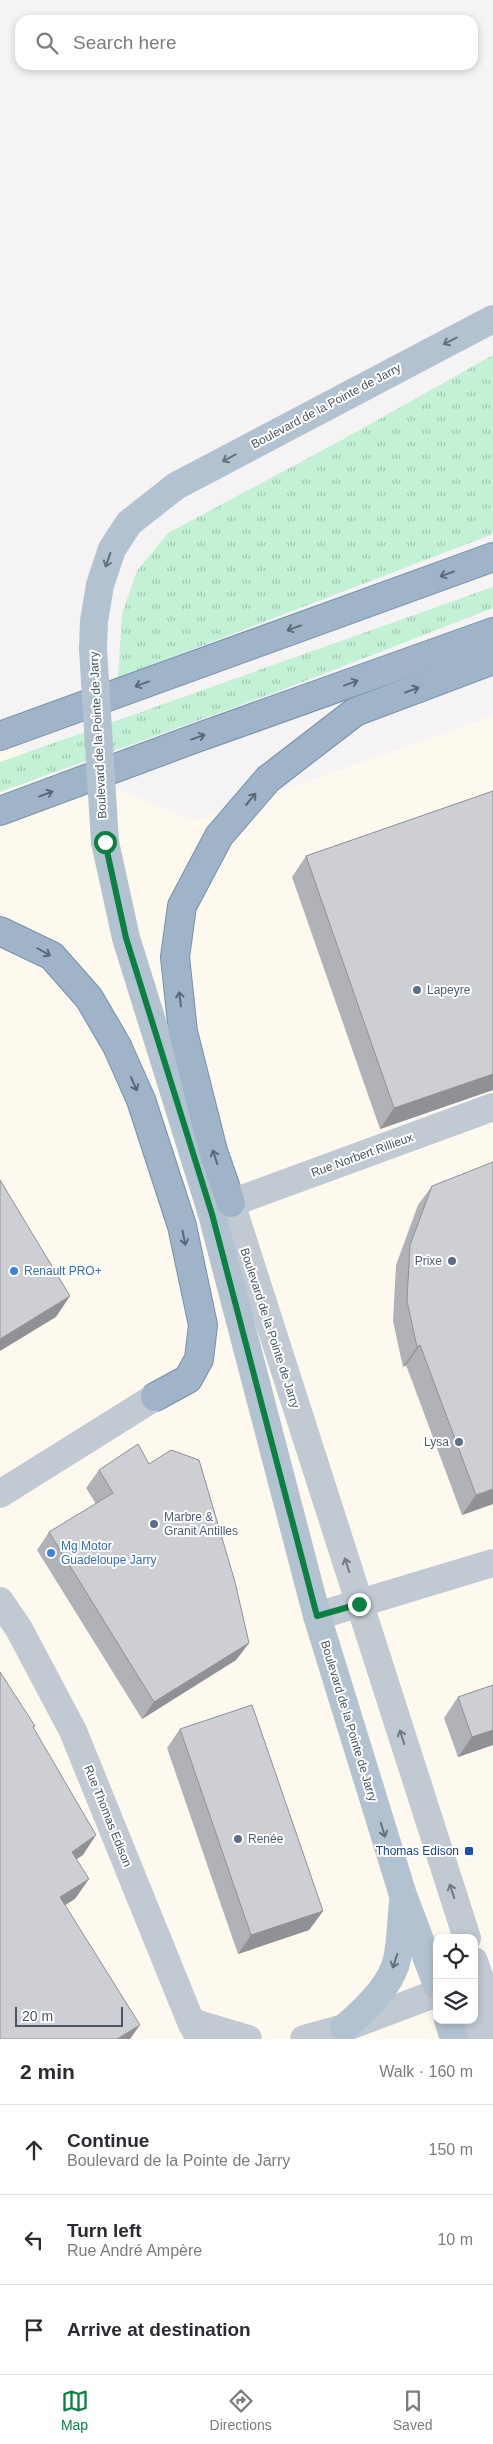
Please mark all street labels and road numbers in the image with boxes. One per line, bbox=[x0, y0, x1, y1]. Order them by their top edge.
street label: Boulevard de la Pointe de Jarry bbox=[249, 361, 403, 451]
street label: Boulevard de la Pointe de Jarry bbox=[87, 651, 109, 819]
street label: Rue Norbert Rillieux bbox=[309, 1130, 415, 1180]
street label: Boulevard de la Pointe de Jarry bbox=[237, 1246, 303, 1410]
street label: Boulevard de la Pointe de Jarry bbox=[318, 1639, 380, 1803]
street label: Rue Thomas Edison bbox=[81, 1763, 135, 1869]

